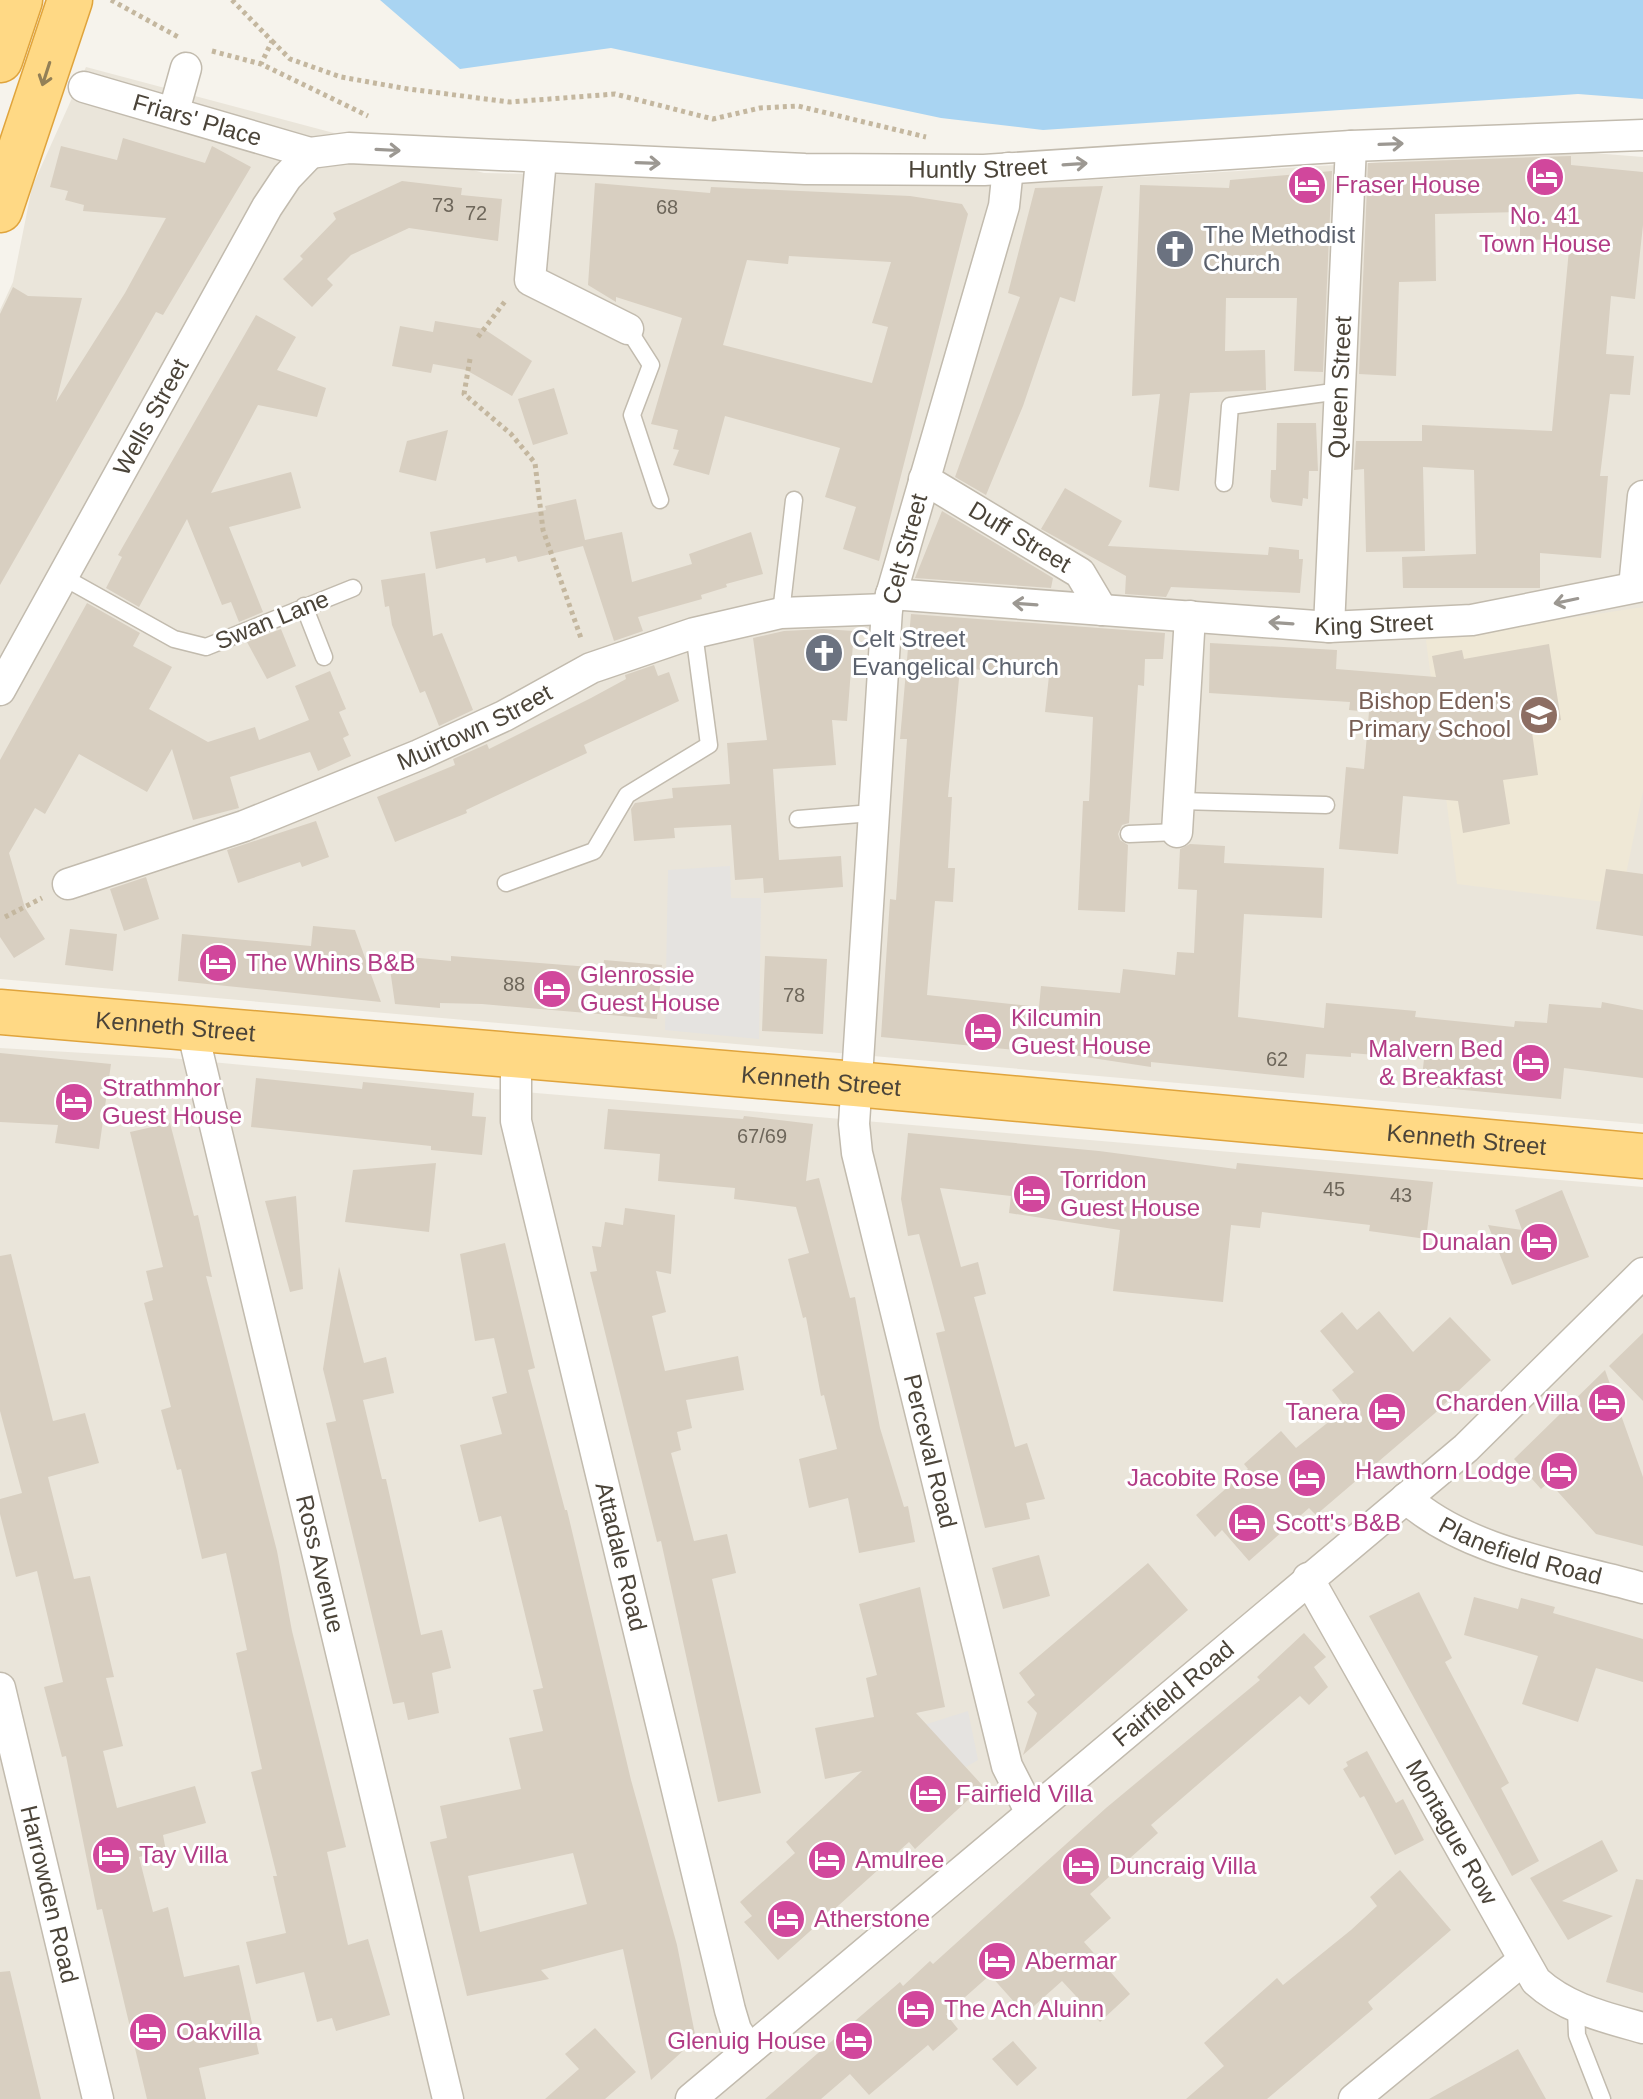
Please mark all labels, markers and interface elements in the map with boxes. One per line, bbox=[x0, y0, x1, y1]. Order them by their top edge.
one-way arrow bbox=[37, 61, 52, 86]
street label: Friars' Place bbox=[130, 88, 265, 151]
one-way arrow bbox=[1377, 137, 1404, 152]
one-way arrow bbox=[374, 142, 401, 157]
street label: Huntly Street bbox=[908, 152, 1048, 183]
one-way arrow bbox=[634, 155, 661, 170]
one-way arrow bbox=[1062, 156, 1088, 171]
hotel icon: No. 41 Town House bbox=[1524, 156, 1566, 198]
hotel icon: Fraser House bbox=[1286, 164, 1328, 206]
place label: Fraser House bbox=[1335, 171, 1480, 198]
house number: 73 bbox=[432, 194, 454, 216]
house number: 68 bbox=[656, 196, 678, 218]
house number: 72 bbox=[465, 202, 487, 224]
place label: No. 41 Town House bbox=[1479, 202, 1611, 257]
place label: The Methodist Church bbox=[1203, 221, 1355, 276]
church icon: The Methodist Church bbox=[1154, 228, 1196, 270]
street label: Queen Street bbox=[1323, 315, 1356, 459]
street label: Wells Street bbox=[107, 353, 194, 480]
street label: Celt Street bbox=[877, 490, 932, 607]
street label: Duff Street bbox=[964, 495, 1076, 578]
street label: Swan Lane bbox=[211, 585, 333, 655]
one-way arrow bbox=[1554, 594, 1580, 609]
one-way arrow bbox=[1012, 596, 1039, 611]
street label: King Street bbox=[1313, 608, 1434, 640]
one-way arrow bbox=[1268, 615, 1295, 630]
place label: Celt Street Evangelical Church bbox=[852, 625, 1059, 680]
church icon: Celt Street Evangelical Church bbox=[803, 632, 845, 674]
street label: Muirtown Street bbox=[393, 678, 556, 775]
place label: Bishop Eden's Primary School bbox=[1348, 687, 1511, 742]
school or university icon: Bishop Eden's Primary School bbox=[1518, 694, 1560, 736]
hotel icon: The Whins B&B bbox=[197, 942, 239, 984]
place label: The Whins B&B bbox=[246, 949, 415, 976]
place label: Glenrossie Guest House bbox=[580, 961, 720, 1016]
hotel icon: Glenrossie Guest House bbox=[531, 968, 573, 1010]
house number: 88 bbox=[503, 973, 525, 995]
house number: 78 bbox=[783, 984, 805, 1006]
place label: Kilcumin Guest House bbox=[1011, 1004, 1151, 1059]
street label: Kenneth Street bbox=[94, 1006, 257, 1046]
hotel icon: Kilcumin Guest House bbox=[962, 1011, 1004, 1053]
place label: Malvern Bed & Breakfast bbox=[1368, 1035, 1503, 1090]
hotel icon: Malvern Bed & Breakfast bbox=[1510, 1042, 1552, 1084]
house number: 62 bbox=[1266, 1048, 1288, 1070]
street label: Kenneth Street bbox=[740, 1060, 903, 1101]
place label: Strathmhor Guest House bbox=[102, 1074, 242, 1129]
hotel icon: Strathmhor Guest House bbox=[53, 1081, 95, 1123]
street label: Kenneth Street bbox=[1385, 1119, 1548, 1160]
house number: 67/69 bbox=[737, 1125, 787, 1147]
place label: Torridon Guest House bbox=[1060, 1166, 1200, 1221]
hotel icon: Torridon Guest House bbox=[1011, 1173, 1053, 1215]
house number: 45 bbox=[1323, 1178, 1345, 1200]
house number: 43 bbox=[1390, 1184, 1412, 1206]
hotel icon: Dunalan bbox=[1518, 1221, 1560, 1263]
place label: Dunalan bbox=[1422, 1228, 1511, 1255]
street label: Perceval Road bbox=[899, 1371, 962, 1531]
hotel icon: Charden Villa bbox=[1586, 1382, 1628, 1424]
place label: Charden Villa bbox=[1435, 1389, 1580, 1416]
hotel icon: Tanera bbox=[1366, 1391, 1408, 1433]
place label: Tanera bbox=[1286, 1398, 1360, 1425]
hotel icon: Hawthorn Lodge bbox=[1538, 1450, 1580, 1492]
hotel icon: Jacobite Rose bbox=[1286, 1457, 1328, 1499]
place label: Hawthorn Lodge bbox=[1355, 1457, 1531, 1484]
place label: Jacobite Rose bbox=[1127, 1464, 1279, 1491]
street label: Attadale Road bbox=[590, 1479, 652, 1634]
street label: Ross Avenue bbox=[291, 1492, 350, 1636]
hotel icon: Scott's B&B bbox=[1226, 1502, 1268, 1544]
place label: Scott's B&B bbox=[1275, 1509, 1401, 1536]
street label: Planefield Road bbox=[1435, 1511, 1605, 1590]
street label: Fairfield Road bbox=[1107, 1635, 1239, 1752]
street label: Montague Row bbox=[1401, 1755, 1504, 1909]
hotel icon: Fairfield Villa bbox=[907, 1773, 949, 1815]
place label: Fairfield Villa bbox=[956, 1780, 1094, 1807]
street label: Harrowden Road bbox=[15, 1803, 84, 1986]
hotel icon: Tay Villa bbox=[90, 1834, 132, 1876]
hotel icon: Amulree bbox=[806, 1839, 848, 1881]
place label: Tay Villa bbox=[139, 1841, 229, 1868]
hotel icon: Duncraig Villa bbox=[1060, 1845, 1102, 1887]
place label: Amulree bbox=[855, 1846, 944, 1873]
place label: Duncraig Villa bbox=[1109, 1852, 1257, 1879]
hotel icon: Atherstone bbox=[765, 1898, 807, 1940]
place label: Atherstone bbox=[814, 1905, 930, 1932]
hotel icon: Abermar bbox=[976, 1940, 1018, 1982]
place label: Abermar bbox=[1025, 1947, 1117, 1974]
hotel icon: The Ach Aluinn bbox=[895, 1988, 937, 2030]
place label: The Ach Aluinn bbox=[944, 1995, 1104, 2022]
hotel icon: Oakvilla bbox=[127, 2011, 169, 2053]
place label: Oakvilla bbox=[176, 2018, 262, 2045]
hotel icon: Glenuig House bbox=[833, 2020, 875, 2062]
place label: Glenuig House bbox=[667, 2027, 826, 2054]

